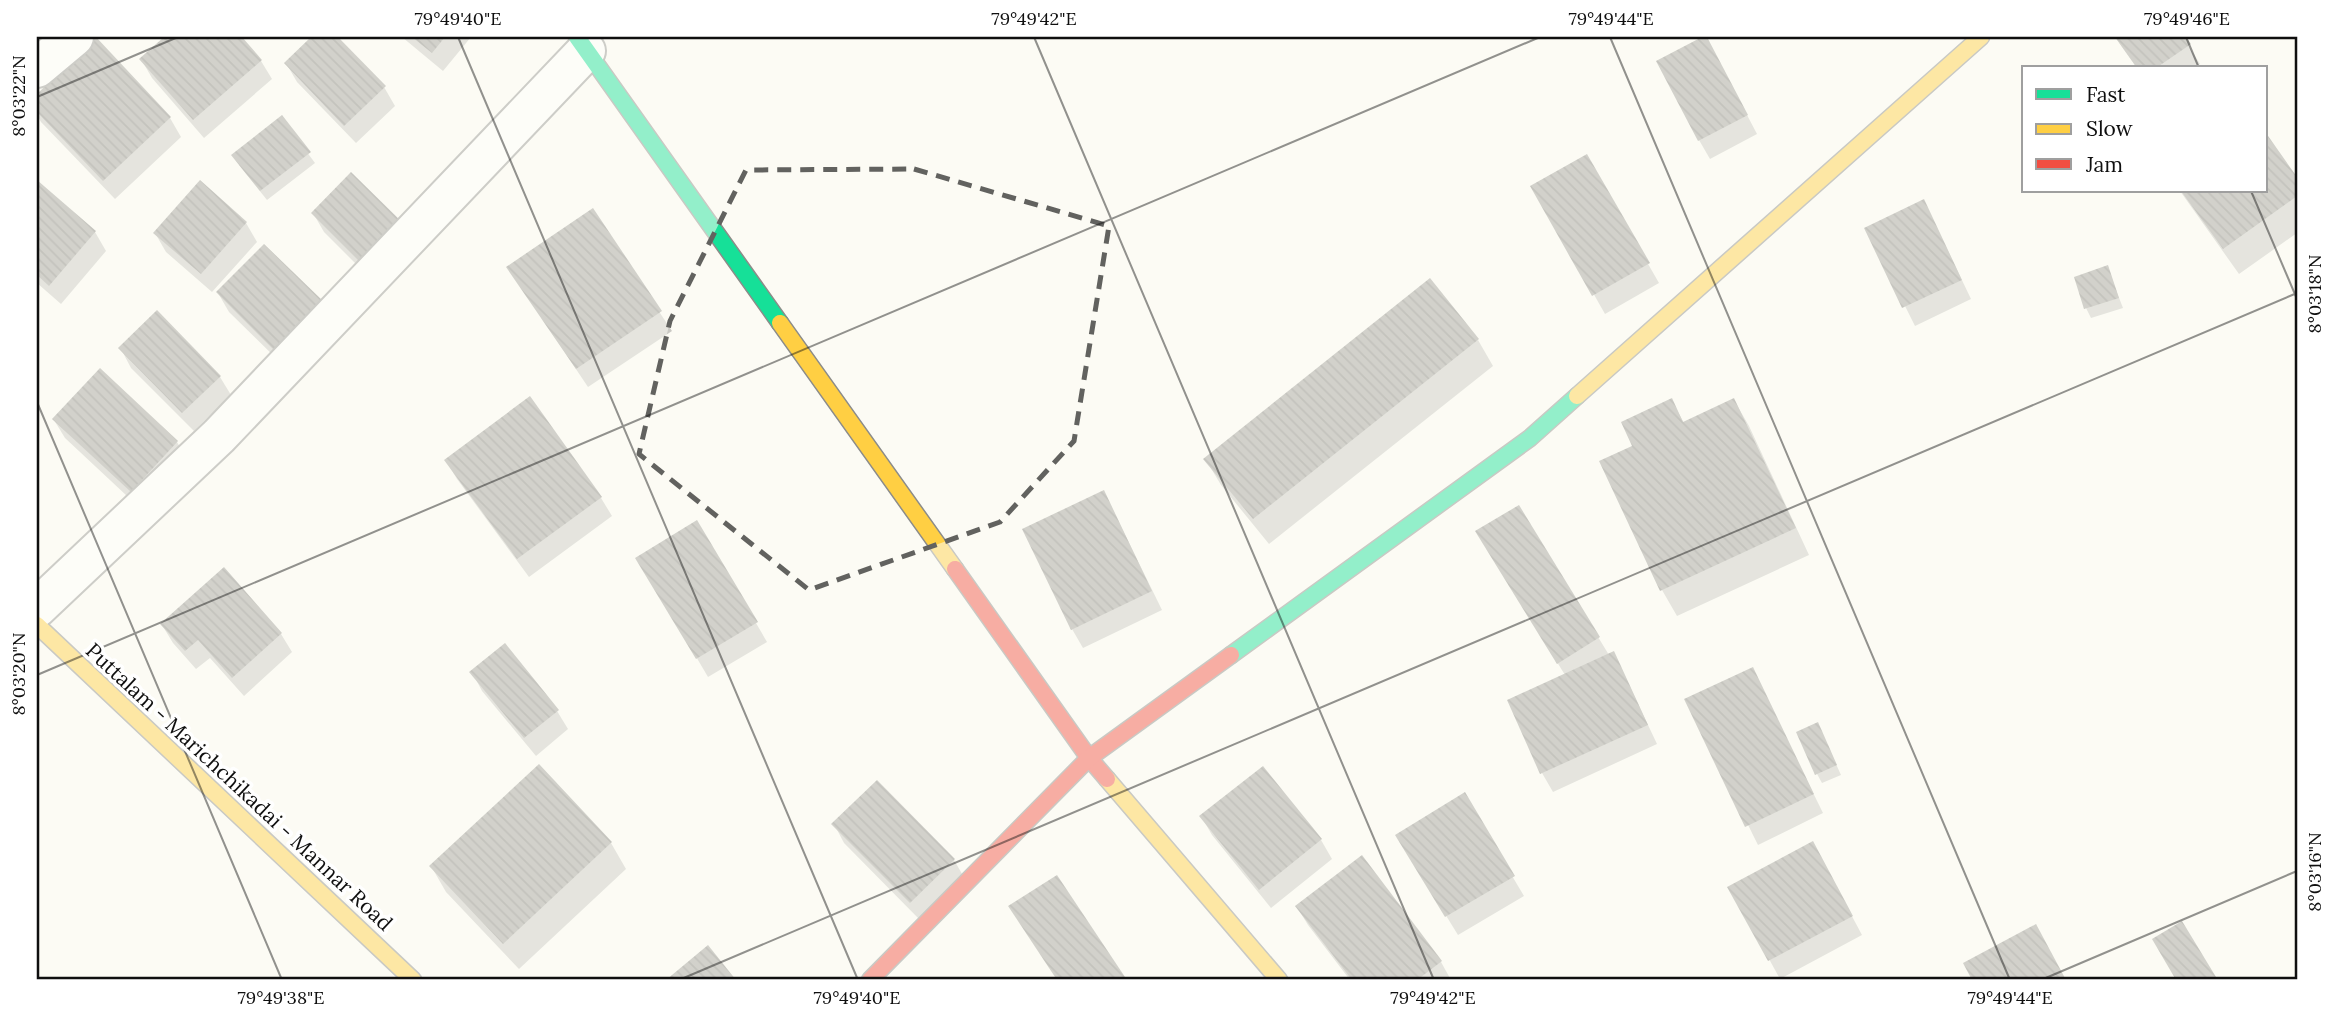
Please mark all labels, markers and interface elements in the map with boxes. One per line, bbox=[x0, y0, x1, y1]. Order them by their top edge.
text: 79°49'40"E bbox=[415, 7, 501, 30]
text: 79°49'42"E bbox=[991, 7, 1077, 30]
text: 79°49'44"E bbox=[1568, 7, 1654, 30]
text: 79°49'46"E bbox=[2144, 7, 2230, 30]
text: 8°03'22"N bbox=[7, 55, 30, 137]
legend bbox=[2022, 66, 2268, 192]
text: Fast bbox=[2086, 81, 2126, 108]
text: Slow bbox=[2086, 115, 2133, 142]
text: Jam bbox=[2085, 151, 2123, 178]
text: 8°03'18"N bbox=[2303, 255, 2326, 333]
text: 8°03'20"N bbox=[7, 632, 30, 716]
street label: Puttalam - Marichchikadai - Mannar Road bbox=[80, 637, 399, 936]
text: 8°03'16"N bbox=[2303, 832, 2326, 912]
text: 79°49'38"E bbox=[238, 986, 324, 1009]
text: 79°49'40"E bbox=[814, 986, 900, 1009]
text: 79°49'42"E bbox=[1390, 986, 1476, 1009]
text: 79°49'44"E bbox=[1967, 986, 2053, 1009]

